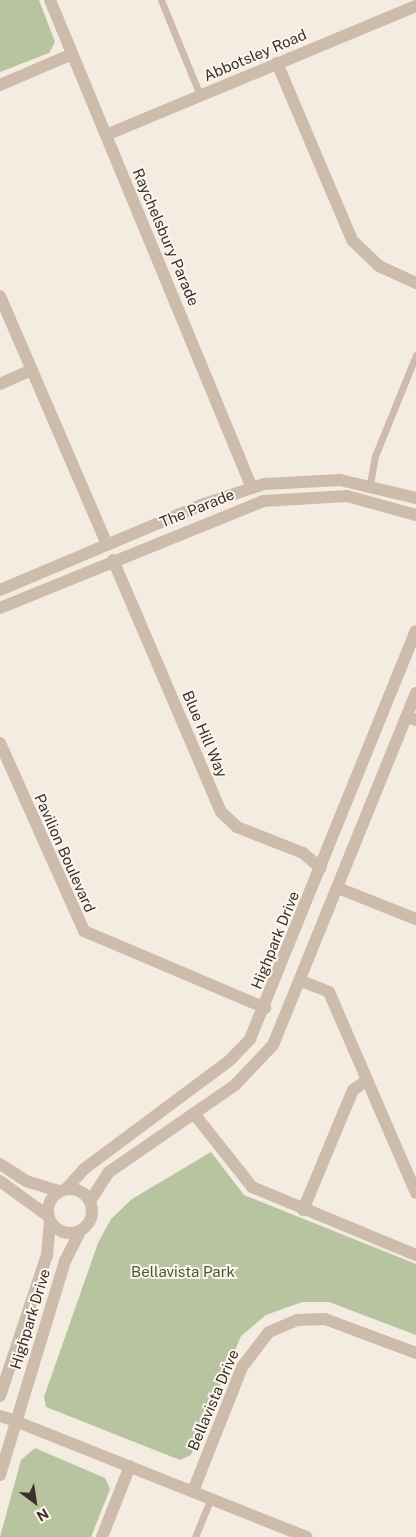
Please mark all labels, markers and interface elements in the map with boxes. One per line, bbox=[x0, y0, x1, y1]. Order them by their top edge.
street label: Abbotsley Road bbox=[201, 25, 309, 85]
street label: Raychelsbury Parade bbox=[129, 166, 203, 308]
street label: The Parade bbox=[157, 485, 237, 531]
street label: Blue Hill Way bbox=[179, 688, 231, 780]
street label: Pavilion Boulevard bbox=[31, 791, 99, 915]
street label: Highpark Drive bbox=[247, 888, 303, 992]
park label: Bellavista Park bbox=[131, 1263, 235, 1281]
street label: Highpark Drive bbox=[6, 1267, 54, 1371]
street label: Bellavista Drive bbox=[184, 1347, 242, 1453]
north arrow bbox=[10, 1477, 60, 1527]
text: N bbox=[34, 1505, 52, 1525]

